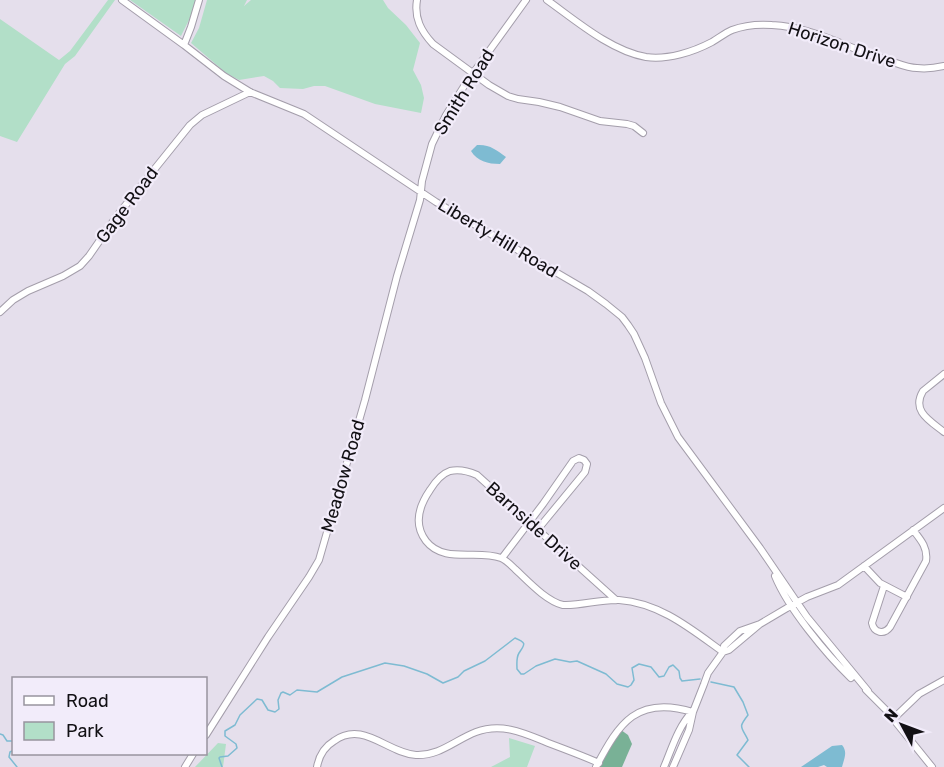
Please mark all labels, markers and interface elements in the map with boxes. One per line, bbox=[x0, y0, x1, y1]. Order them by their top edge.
street label: Horizon Drive bbox=[785, 17, 899, 73]
street label: Smith Road bbox=[429, 45, 499, 139]
street label: Gage Road bbox=[91, 162, 163, 248]
street label: Liberty Hill Road bbox=[434, 194, 562, 282]
street label: Meadow Road bbox=[316, 417, 370, 535]
street label: Barnside Drive bbox=[481, 477, 587, 575]
legend bbox=[12, 677, 207, 755]
text: Road bbox=[66, 690, 109, 712]
north arrow bbox=[872, 695, 932, 755]
text: N bbox=[880, 705, 902, 726]
text: Park bbox=[66, 720, 104, 742]

